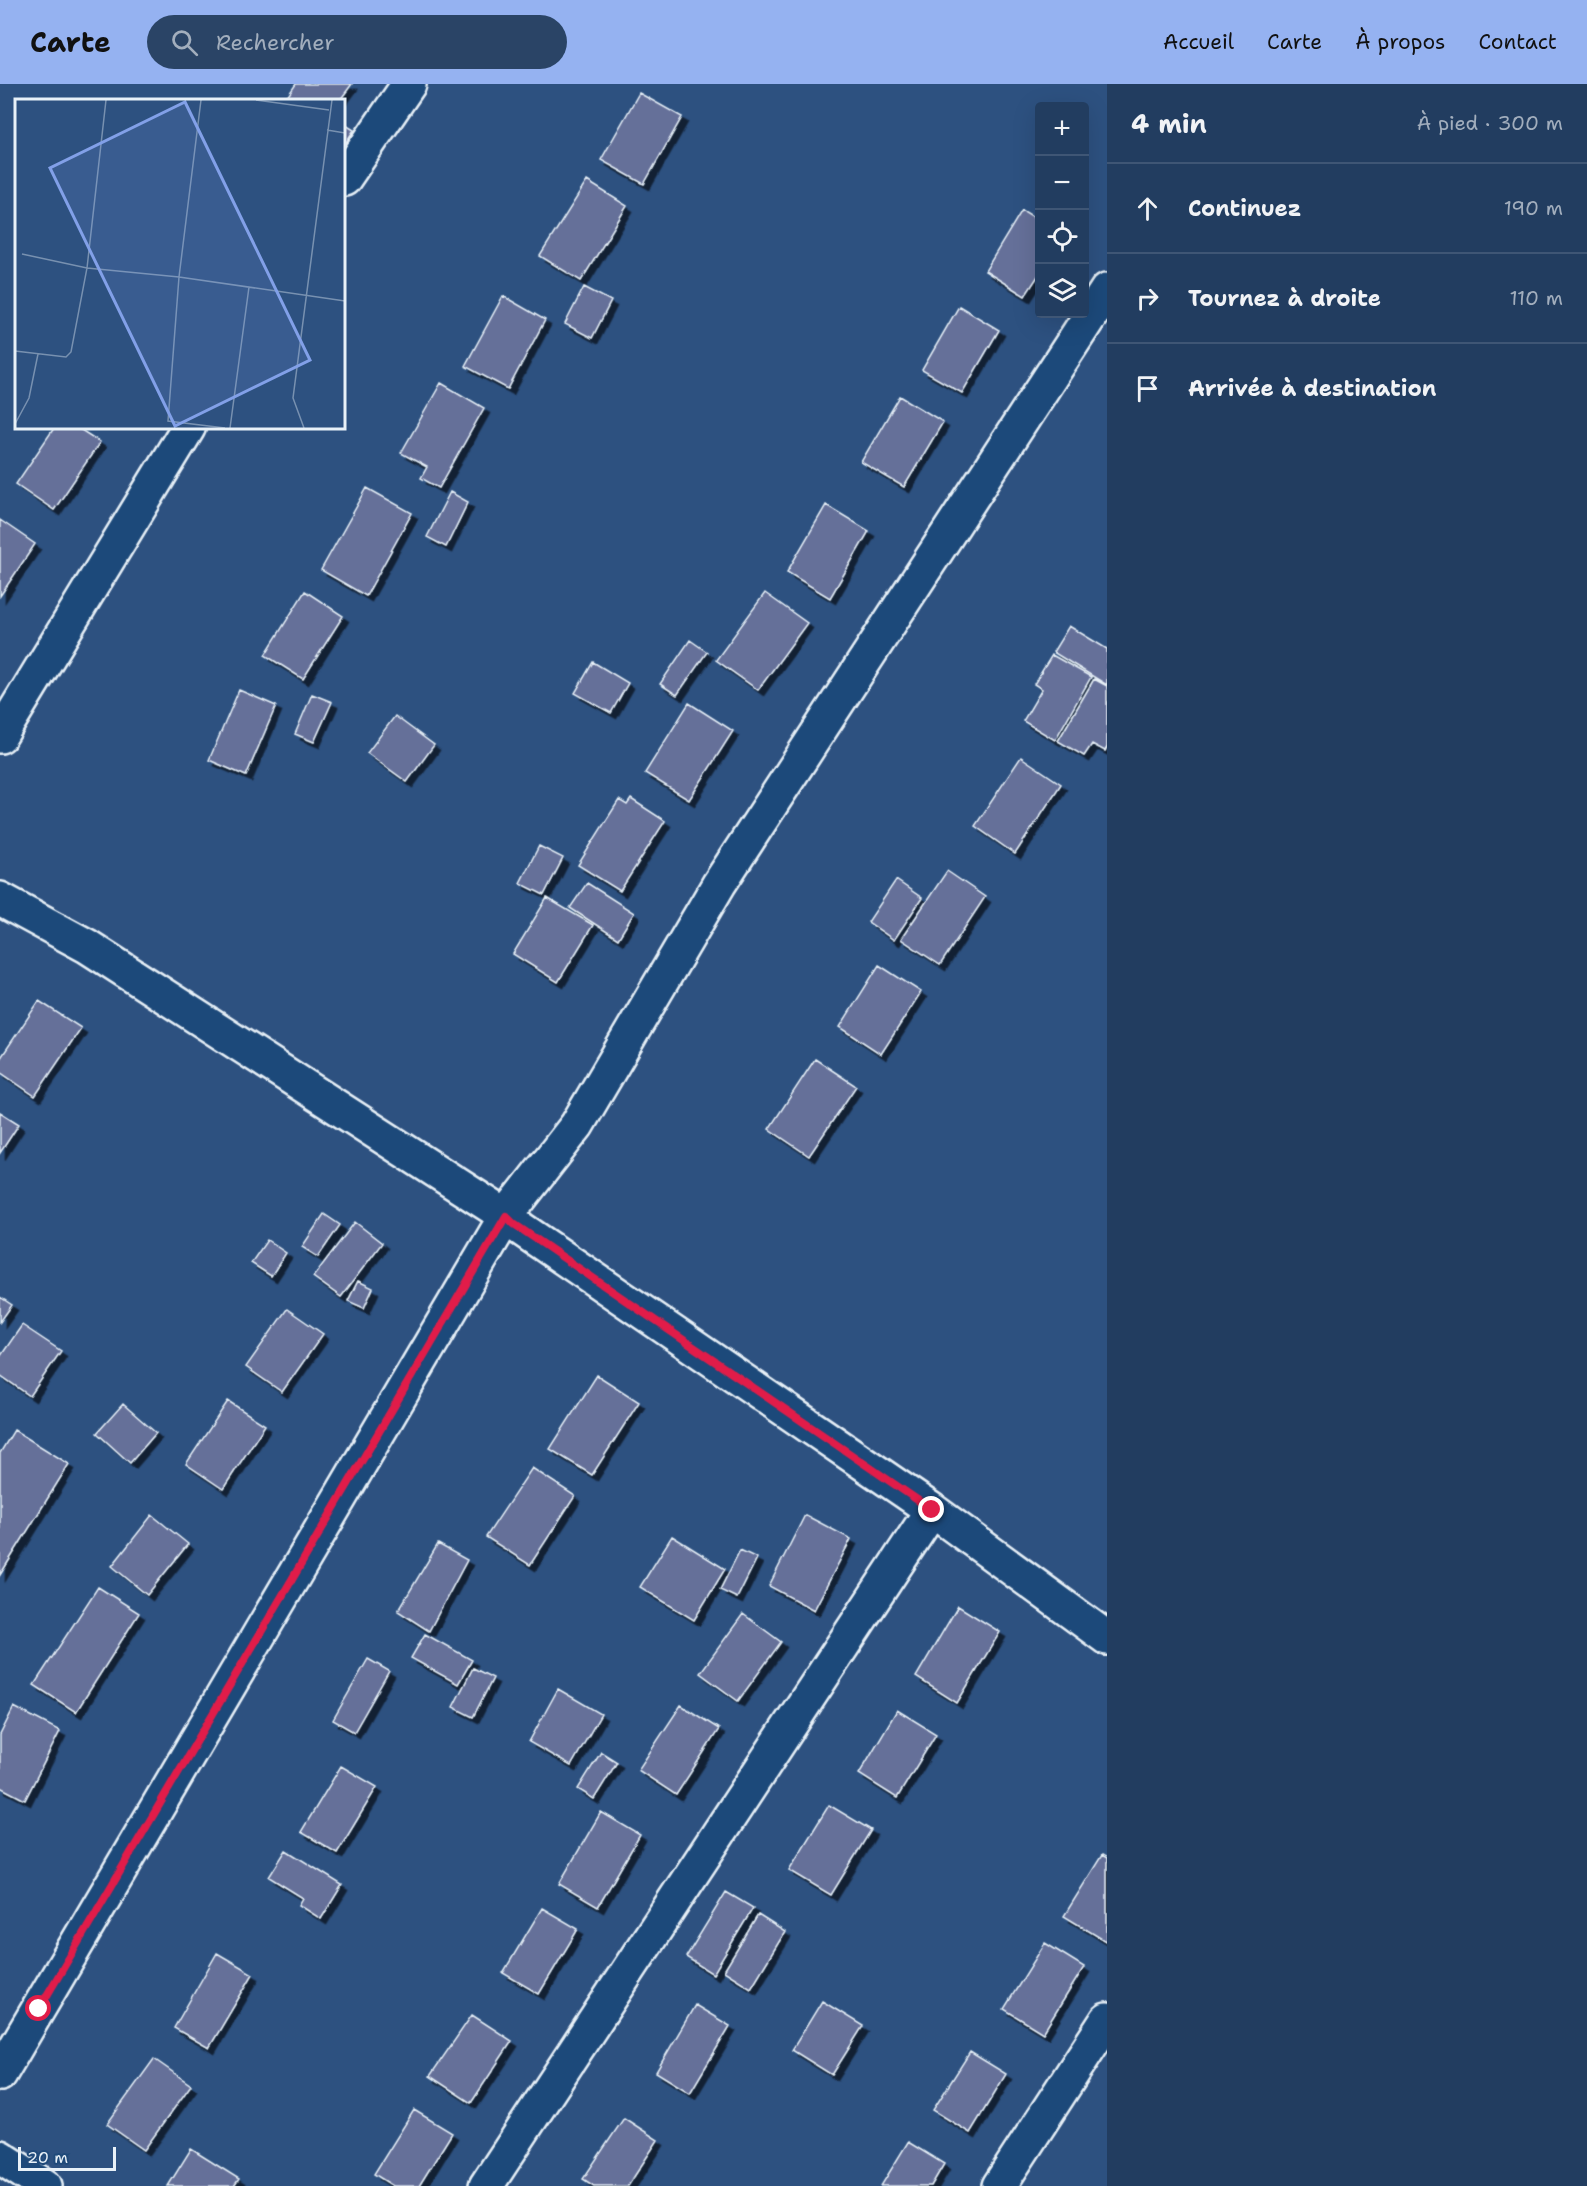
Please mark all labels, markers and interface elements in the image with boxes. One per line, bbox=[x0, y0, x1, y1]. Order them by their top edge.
search box bbox=[147, 15, 567, 69]
text: Carte bbox=[30, 23, 111, 61]
icon: search bbox=[168, 26, 201, 59]
text: Rechercher bbox=[216, 28, 335, 57]
text: Accueil bbox=[1163, 28, 1234, 56]
text: Carte bbox=[1267, 28, 1322, 56]
text: À propos bbox=[1355, 28, 1445, 56]
text: Contact bbox=[1478, 28, 1557, 56]
inset map bbox=[15, 99, 345, 429]
map controls bbox=[1035, 102, 1089, 318]
button: + bbox=[1035, 102, 1089, 156]
text: 4 min bbox=[1131, 106, 1207, 141]
text: À pied · 300 m bbox=[1417, 110, 1563, 136]
button: − bbox=[1035, 156, 1089, 210]
icon: ahead bbox=[1131, 192, 1164, 225]
text: Continuez bbox=[1188, 194, 1301, 223]
text: 190 m bbox=[1504, 195, 1563, 221]
button: locate bbox=[1035, 210, 1089, 264]
button: layers bbox=[1035, 264, 1089, 318]
icon: right bbox=[1131, 282, 1164, 315]
text: Tournez à droite bbox=[1188, 284, 1381, 313]
text: 110 m bbox=[1509, 285, 1563, 311]
icon: arrive bbox=[1131, 372, 1164, 405]
text: Arrivée à destination bbox=[1188, 374, 1436, 403]
route end bbox=[918, 1496, 944, 1522]
route start bbox=[25, 1995, 51, 2021]
scale bar bbox=[18, 2144, 116, 2172]
text: 20 m bbox=[27, 2147, 68, 2168]

